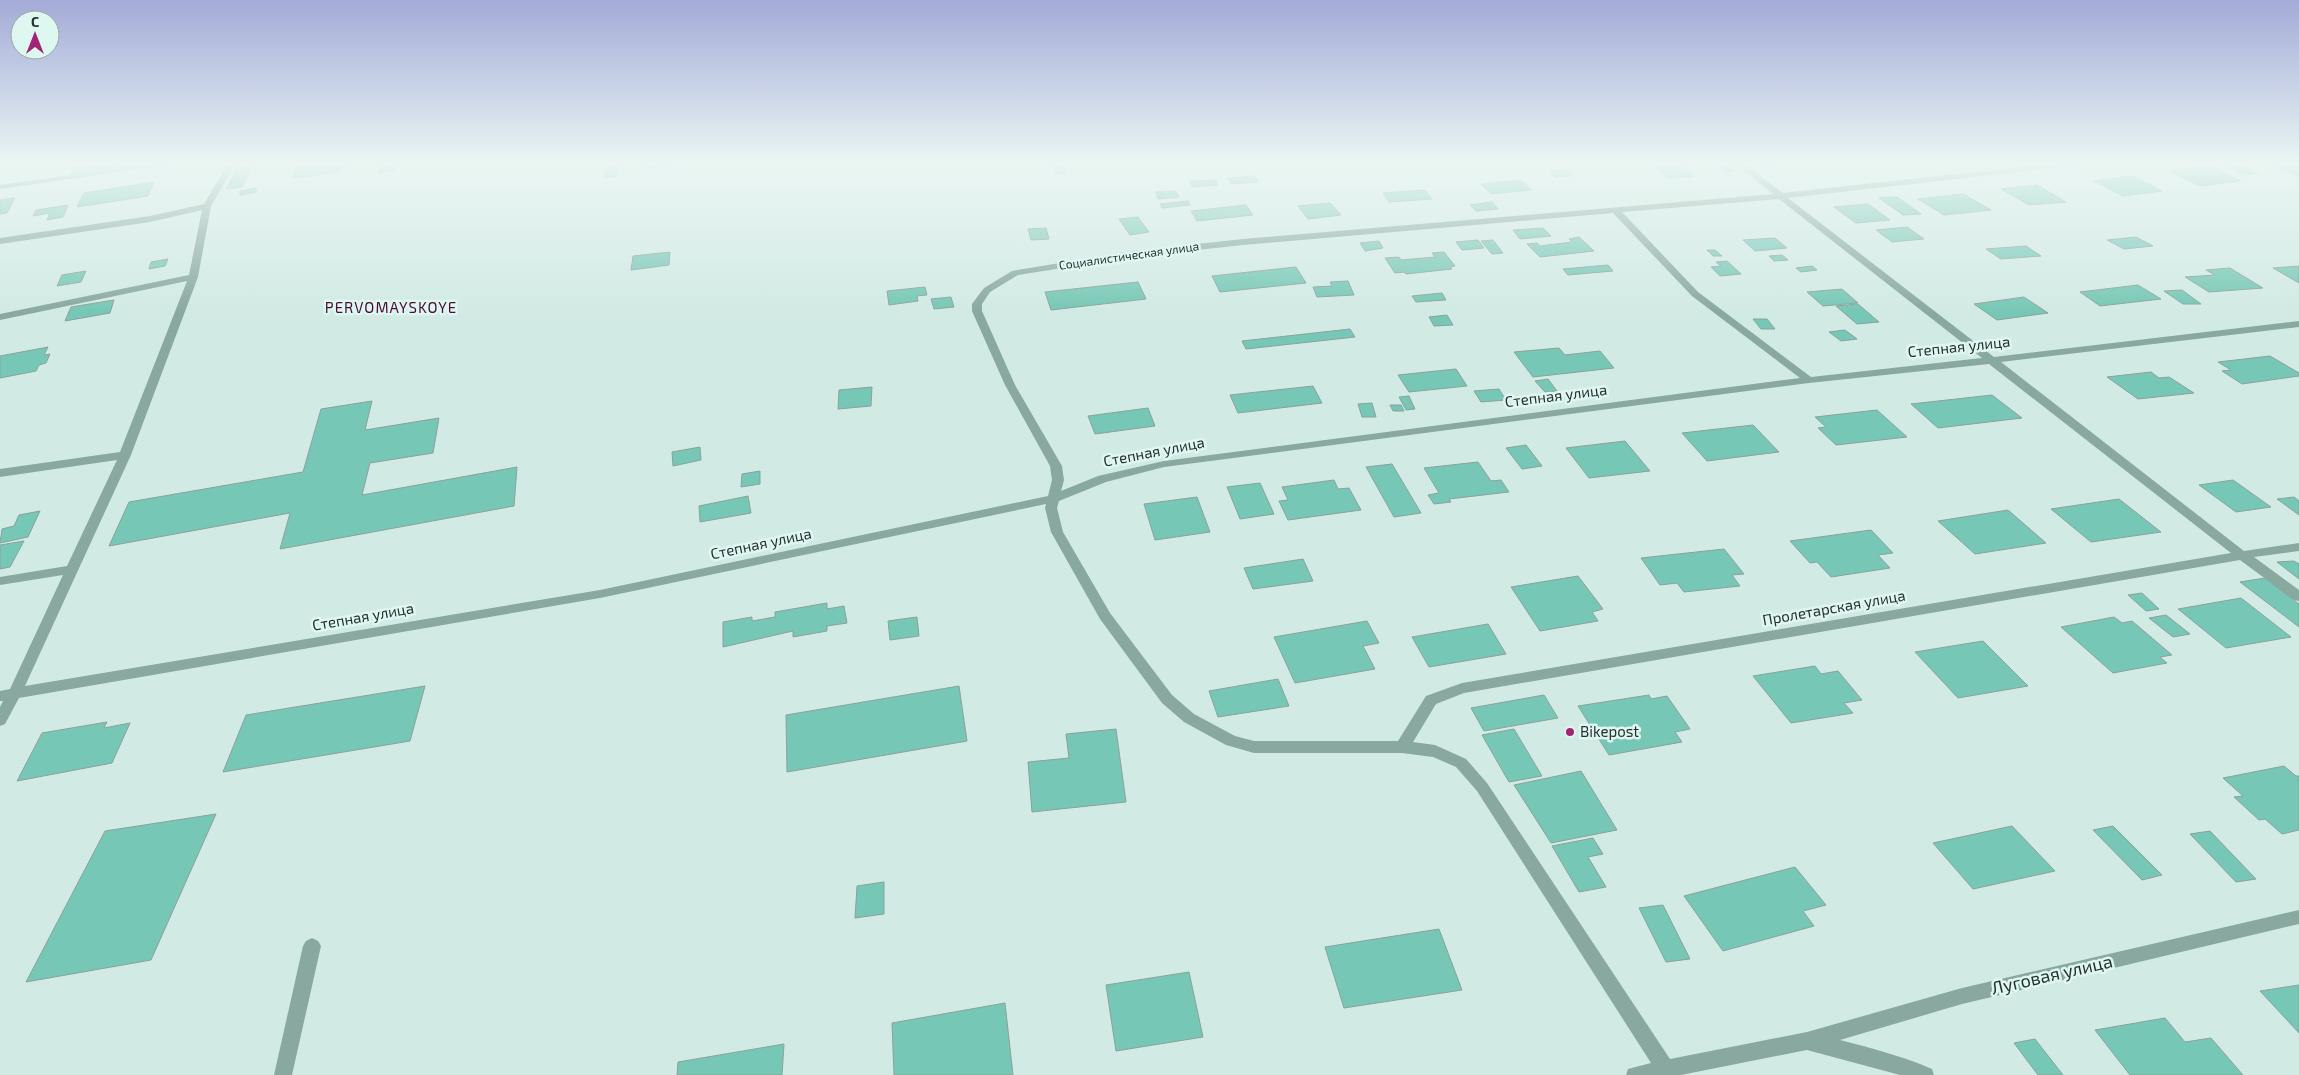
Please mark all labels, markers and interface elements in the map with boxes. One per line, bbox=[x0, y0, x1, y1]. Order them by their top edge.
north arrow bbox=[10, 10, 60, 60]
text: С bbox=[31, 13, 39, 30]
street label: Социалистическая улица bbox=[1058, 238, 1200, 273]
district label: PERVOMAYSKOYE bbox=[325, 298, 457, 316]
street label: Степная улица bbox=[1907, 332, 2011, 361]
street label: Степная улица bbox=[1504, 380, 1608, 411]
street label: Степная улица bbox=[1102, 432, 1206, 471]
street label: Степная улица bbox=[709, 524, 813, 564]
street label: Пролетарская улица bbox=[1761, 586, 1907, 629]
street label: Степная улица bbox=[311, 598, 415, 635]
place label: Bikepost bbox=[1580, 722, 1639, 740]
marker: Bikepost bbox=[1564, 726, 1576, 738]
street label: Луговая улица bbox=[1989, 949, 2115, 999]

